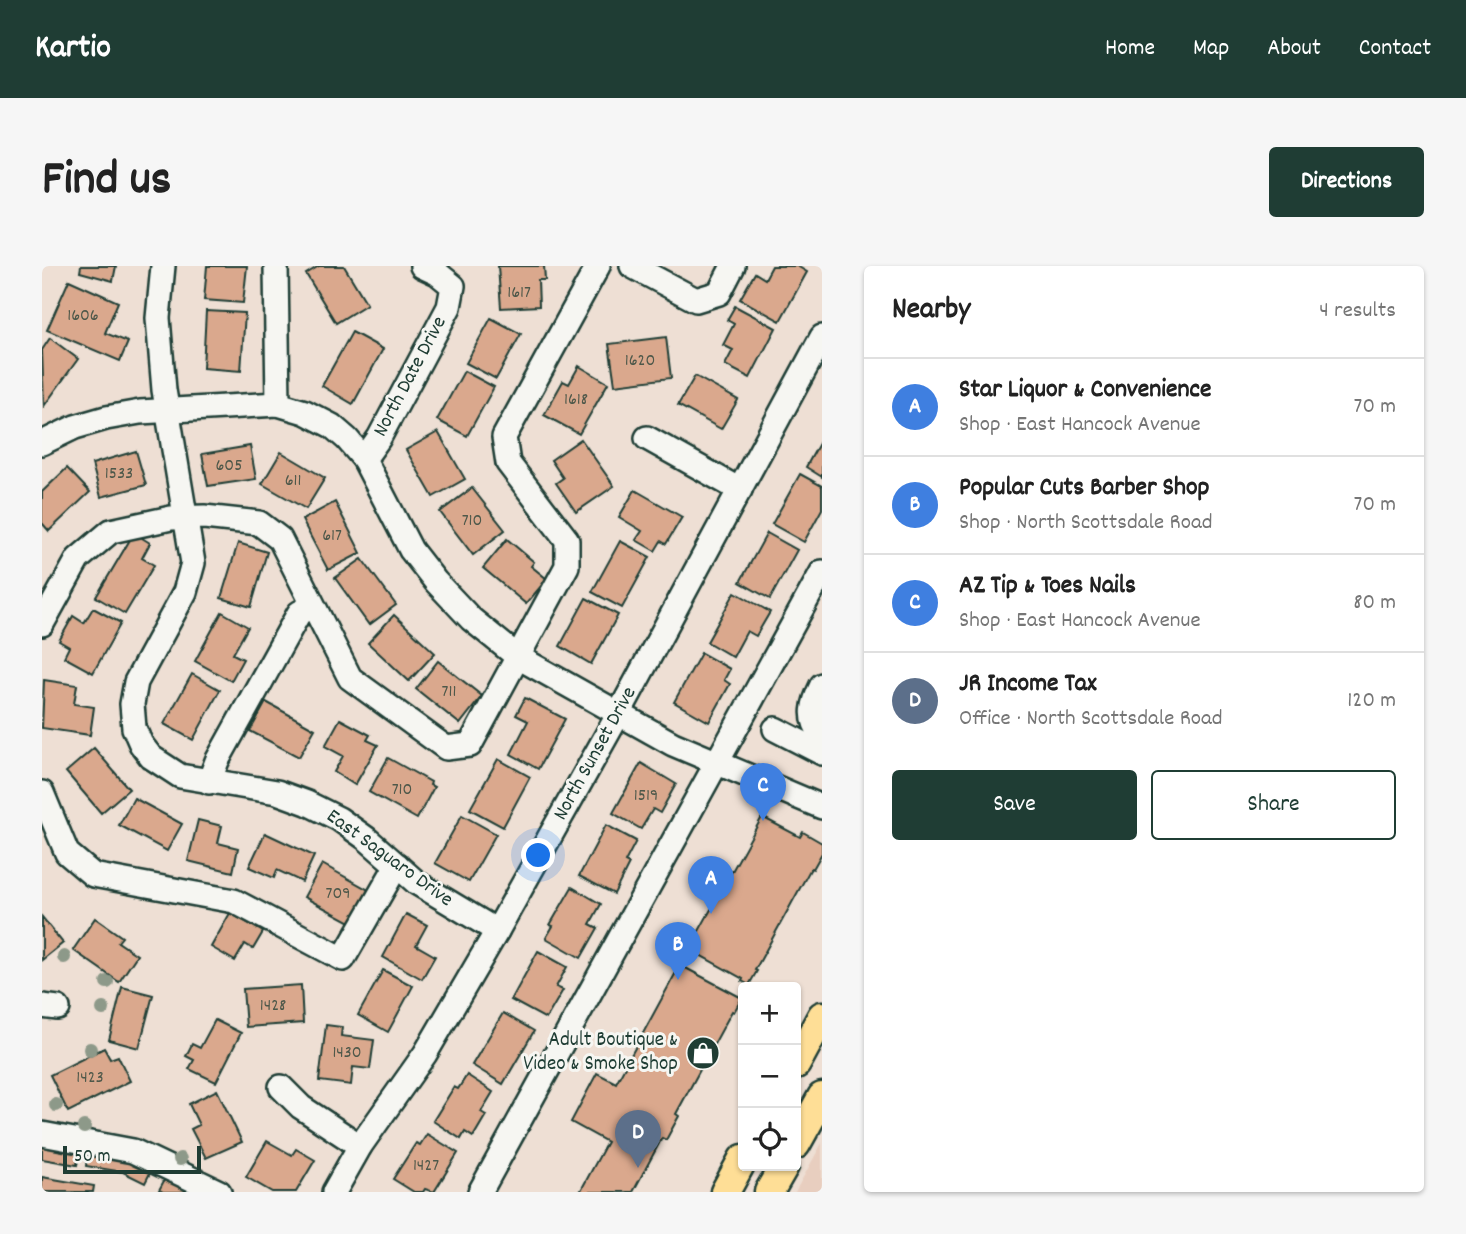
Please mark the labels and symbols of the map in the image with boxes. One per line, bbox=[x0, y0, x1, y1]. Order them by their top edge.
house number: 1617 bbox=[507, 281, 531, 306]
house number: 1606 bbox=[67, 304, 99, 329]
street label: North Date Drive bbox=[367, 311, 455, 443]
house number: 1620 bbox=[625, 349, 655, 374]
house number: 1618 bbox=[564, 388, 588, 413]
house number: 605 bbox=[216, 454, 242, 479]
house number: 1533 bbox=[105, 462, 133, 487]
house number: 611 bbox=[285, 469, 301, 494]
house number: 710 bbox=[462, 509, 482, 534]
house number: 617 bbox=[322, 524, 342, 549]
house number: 711 bbox=[442, 680, 456, 705]
street label: North Sunset Drive bbox=[547, 682, 645, 826]
pin: C bbox=[740, 763, 786, 821]
house number: 710 bbox=[392, 778, 412, 803]
house number: 1519 bbox=[634, 784, 658, 809]
street label: East Saguaro Drive bbox=[319, 803, 459, 915]
your location bbox=[521, 838, 555, 872]
pin: A bbox=[688, 856, 734, 914]
house number: 709 bbox=[326, 882, 350, 907]
pin: B bbox=[655, 922, 701, 980]
house number: 1428 bbox=[260, 994, 286, 1019]
place label: Adult Boutique & Video & Smoke Shop bbox=[523, 1026, 678, 1080]
shop icon: Adult Boutique & Video & Smoke Shop bbox=[684, 1034, 722, 1072]
house number: 1430 bbox=[332, 1041, 362, 1066]
house number: 1423 bbox=[76, 1066, 104, 1091]
pin: D bbox=[615, 1110, 661, 1168]
scale bar bbox=[63, 1143, 201, 1175]
house number: 1427 bbox=[413, 1154, 439, 1179]

